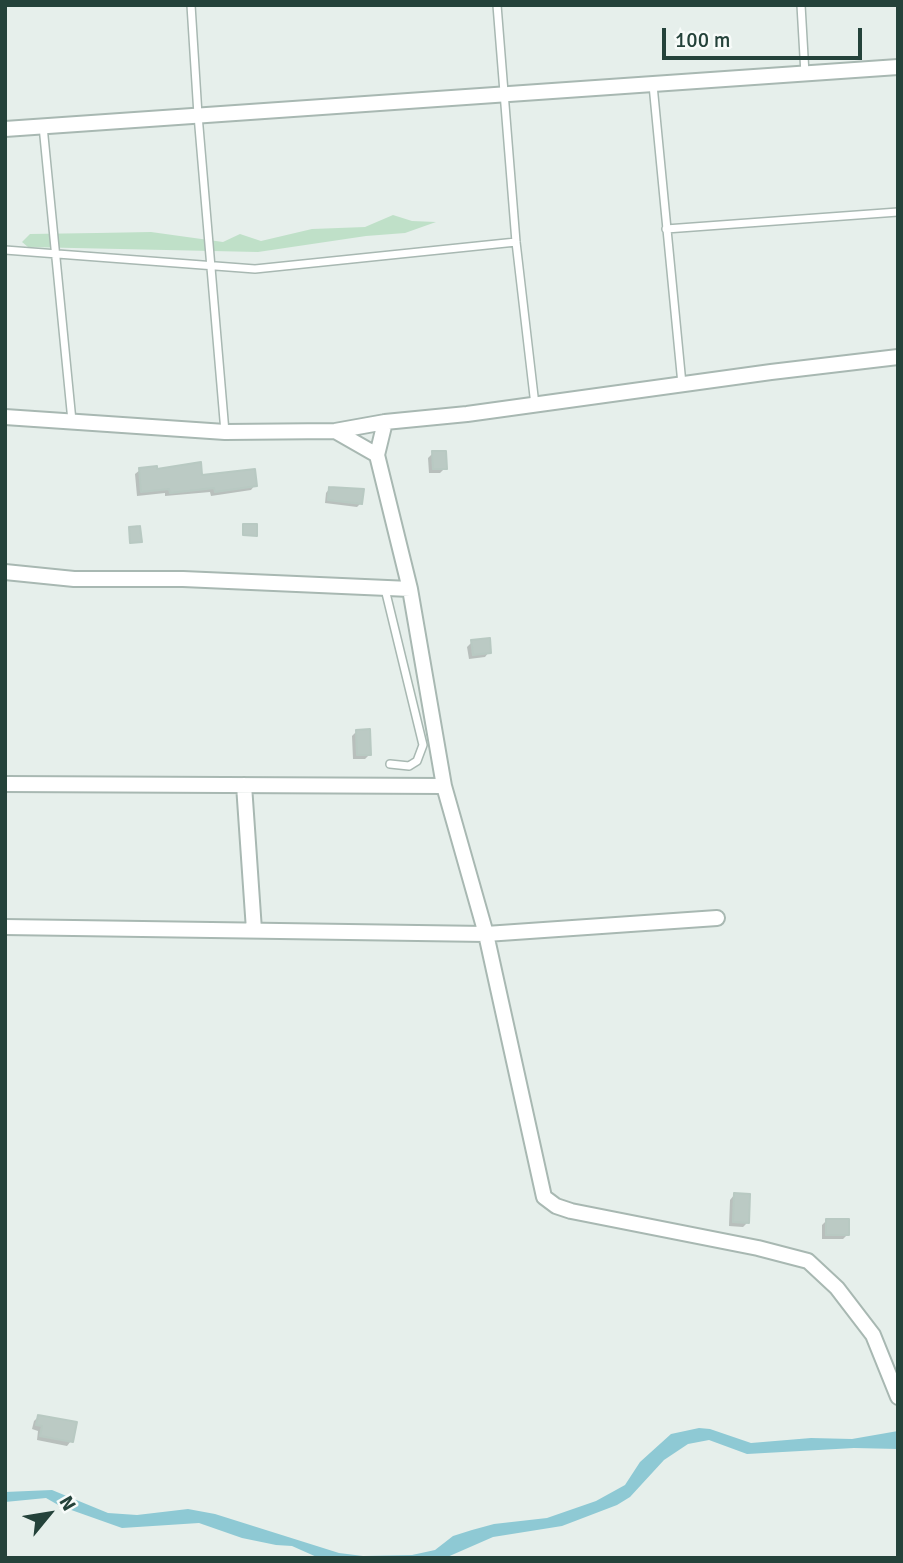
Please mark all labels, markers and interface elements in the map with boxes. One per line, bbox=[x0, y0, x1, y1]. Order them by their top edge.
scale bar bbox=[665, 14, 864, 58]
text: 100 m bbox=[675, 27, 730, 53]
north arrow bbox=[14, 1479, 84, 1549]
text: N bbox=[53, 1492, 81, 1515]

